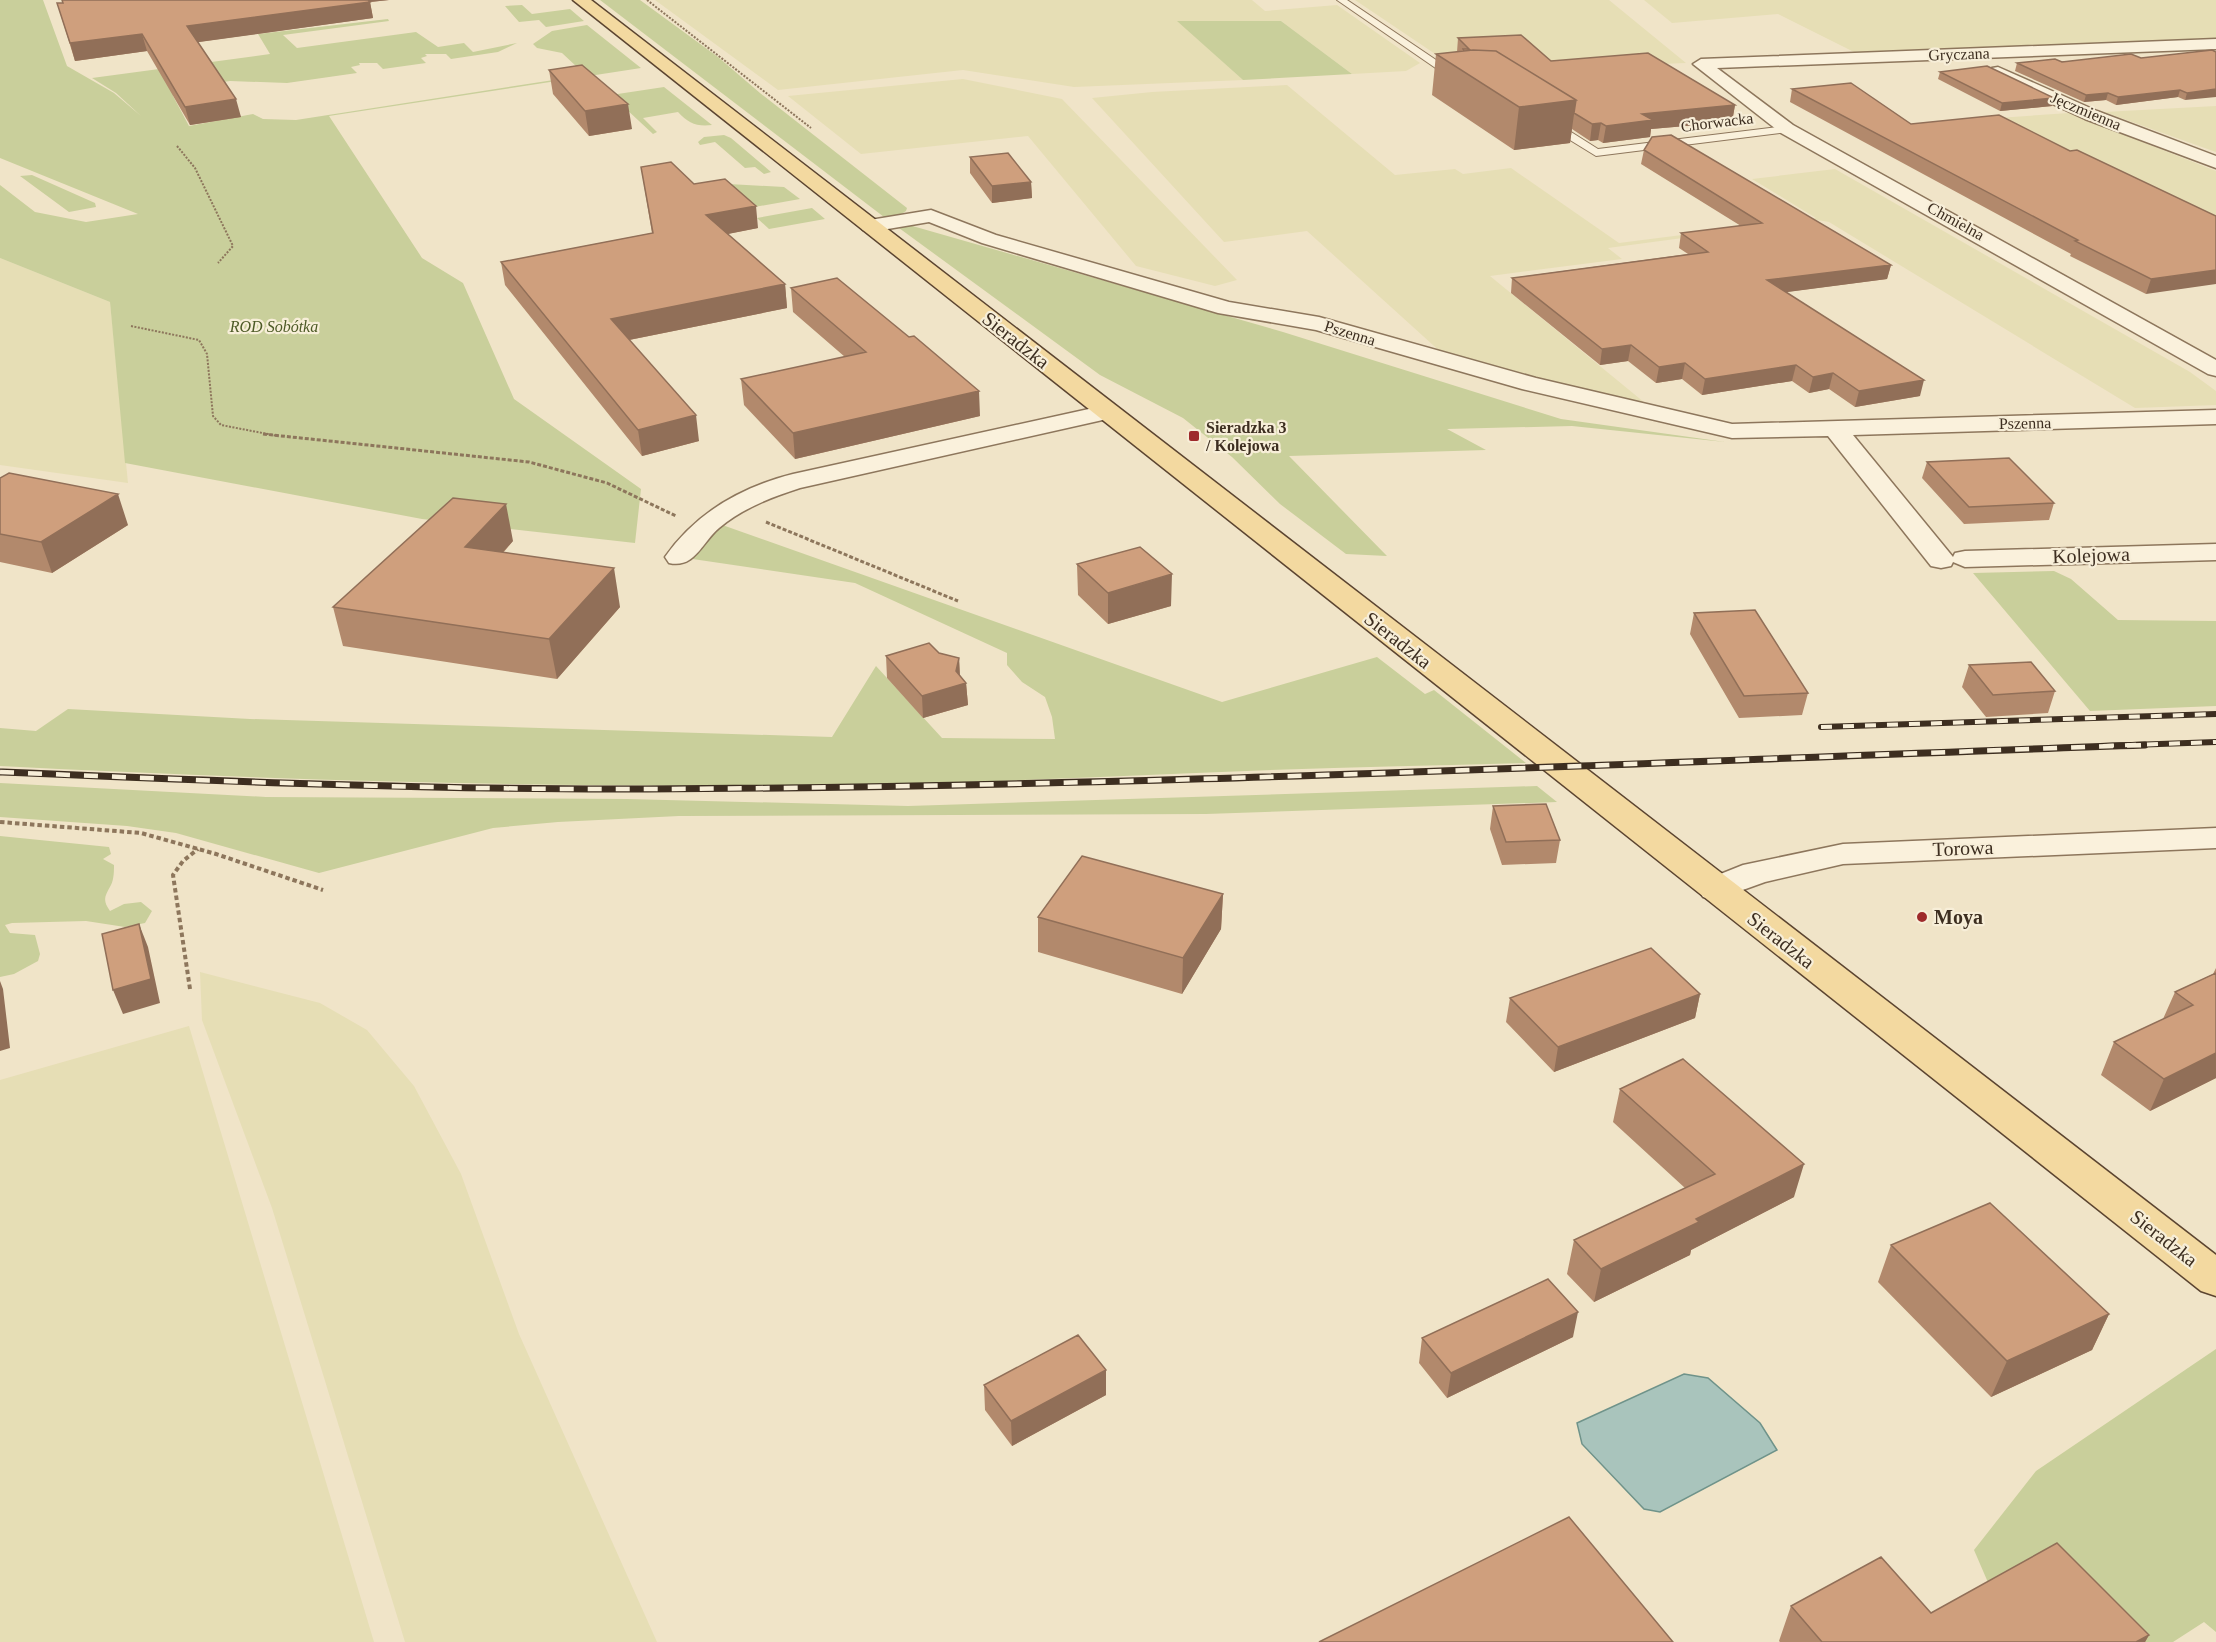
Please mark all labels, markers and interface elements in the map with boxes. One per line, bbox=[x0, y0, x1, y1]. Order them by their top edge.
street label: Gryczana bbox=[1928, 44, 1990, 65]
street label: Jęczmienna bbox=[2048, 89, 2124, 134]
street label: Chorwacka bbox=[1680, 109, 1754, 135]
street label: Chmielna bbox=[1925, 198, 1987, 244]
street label: Sieradzka bbox=[978, 307, 1054, 373]
street label: Pszenna bbox=[1322, 317, 1378, 349]
park label: ROD Sobótka bbox=[229, 318, 318, 335]
street label: Pszenna bbox=[1999, 414, 2051, 432]
place label: Sieradzka 3 / Kolejowa bbox=[1205, 419, 1286, 455]
marker: Sieradzka 3 / Kolejowa bbox=[1187, 429, 1201, 443]
street label: Kolejowa bbox=[2052, 543, 2130, 568]
street label: Sieradzka bbox=[1360, 607, 1436, 673]
street label: Torowa bbox=[1932, 836, 1994, 860]
place label: Moya bbox=[1934, 906, 1983, 929]
street label: Sieradzka bbox=[1743, 907, 1819, 973]
marker: Moya bbox=[1915, 910, 1929, 924]
street label: Sieradzka bbox=[2126, 1205, 2202, 1271]

